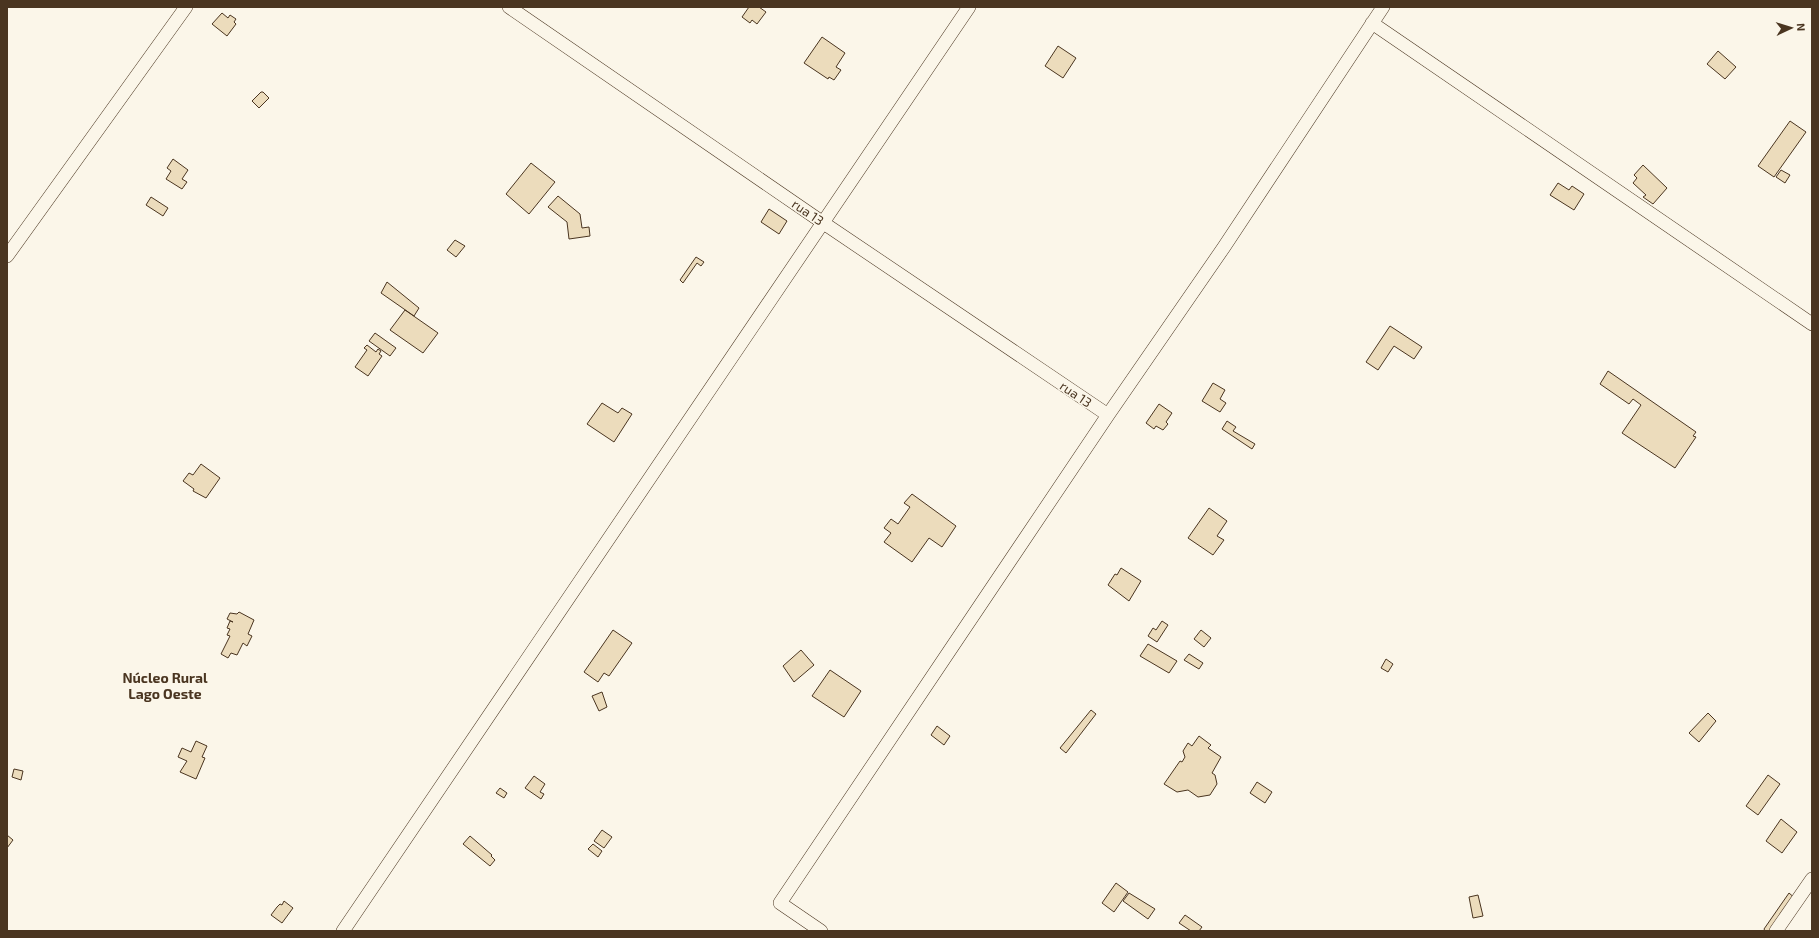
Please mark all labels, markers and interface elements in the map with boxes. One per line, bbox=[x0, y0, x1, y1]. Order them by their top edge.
north arrow bbox=[1771, 8, 1811, 48]
text: N bbox=[1795, 23, 1808, 32]
street label: rua 13 bbox=[789, 196, 827, 228]
street label: rua 13 bbox=[1057, 378, 1095, 410]
district label: Núcleo Rural Lago Oeste bbox=[122, 669, 208, 702]

